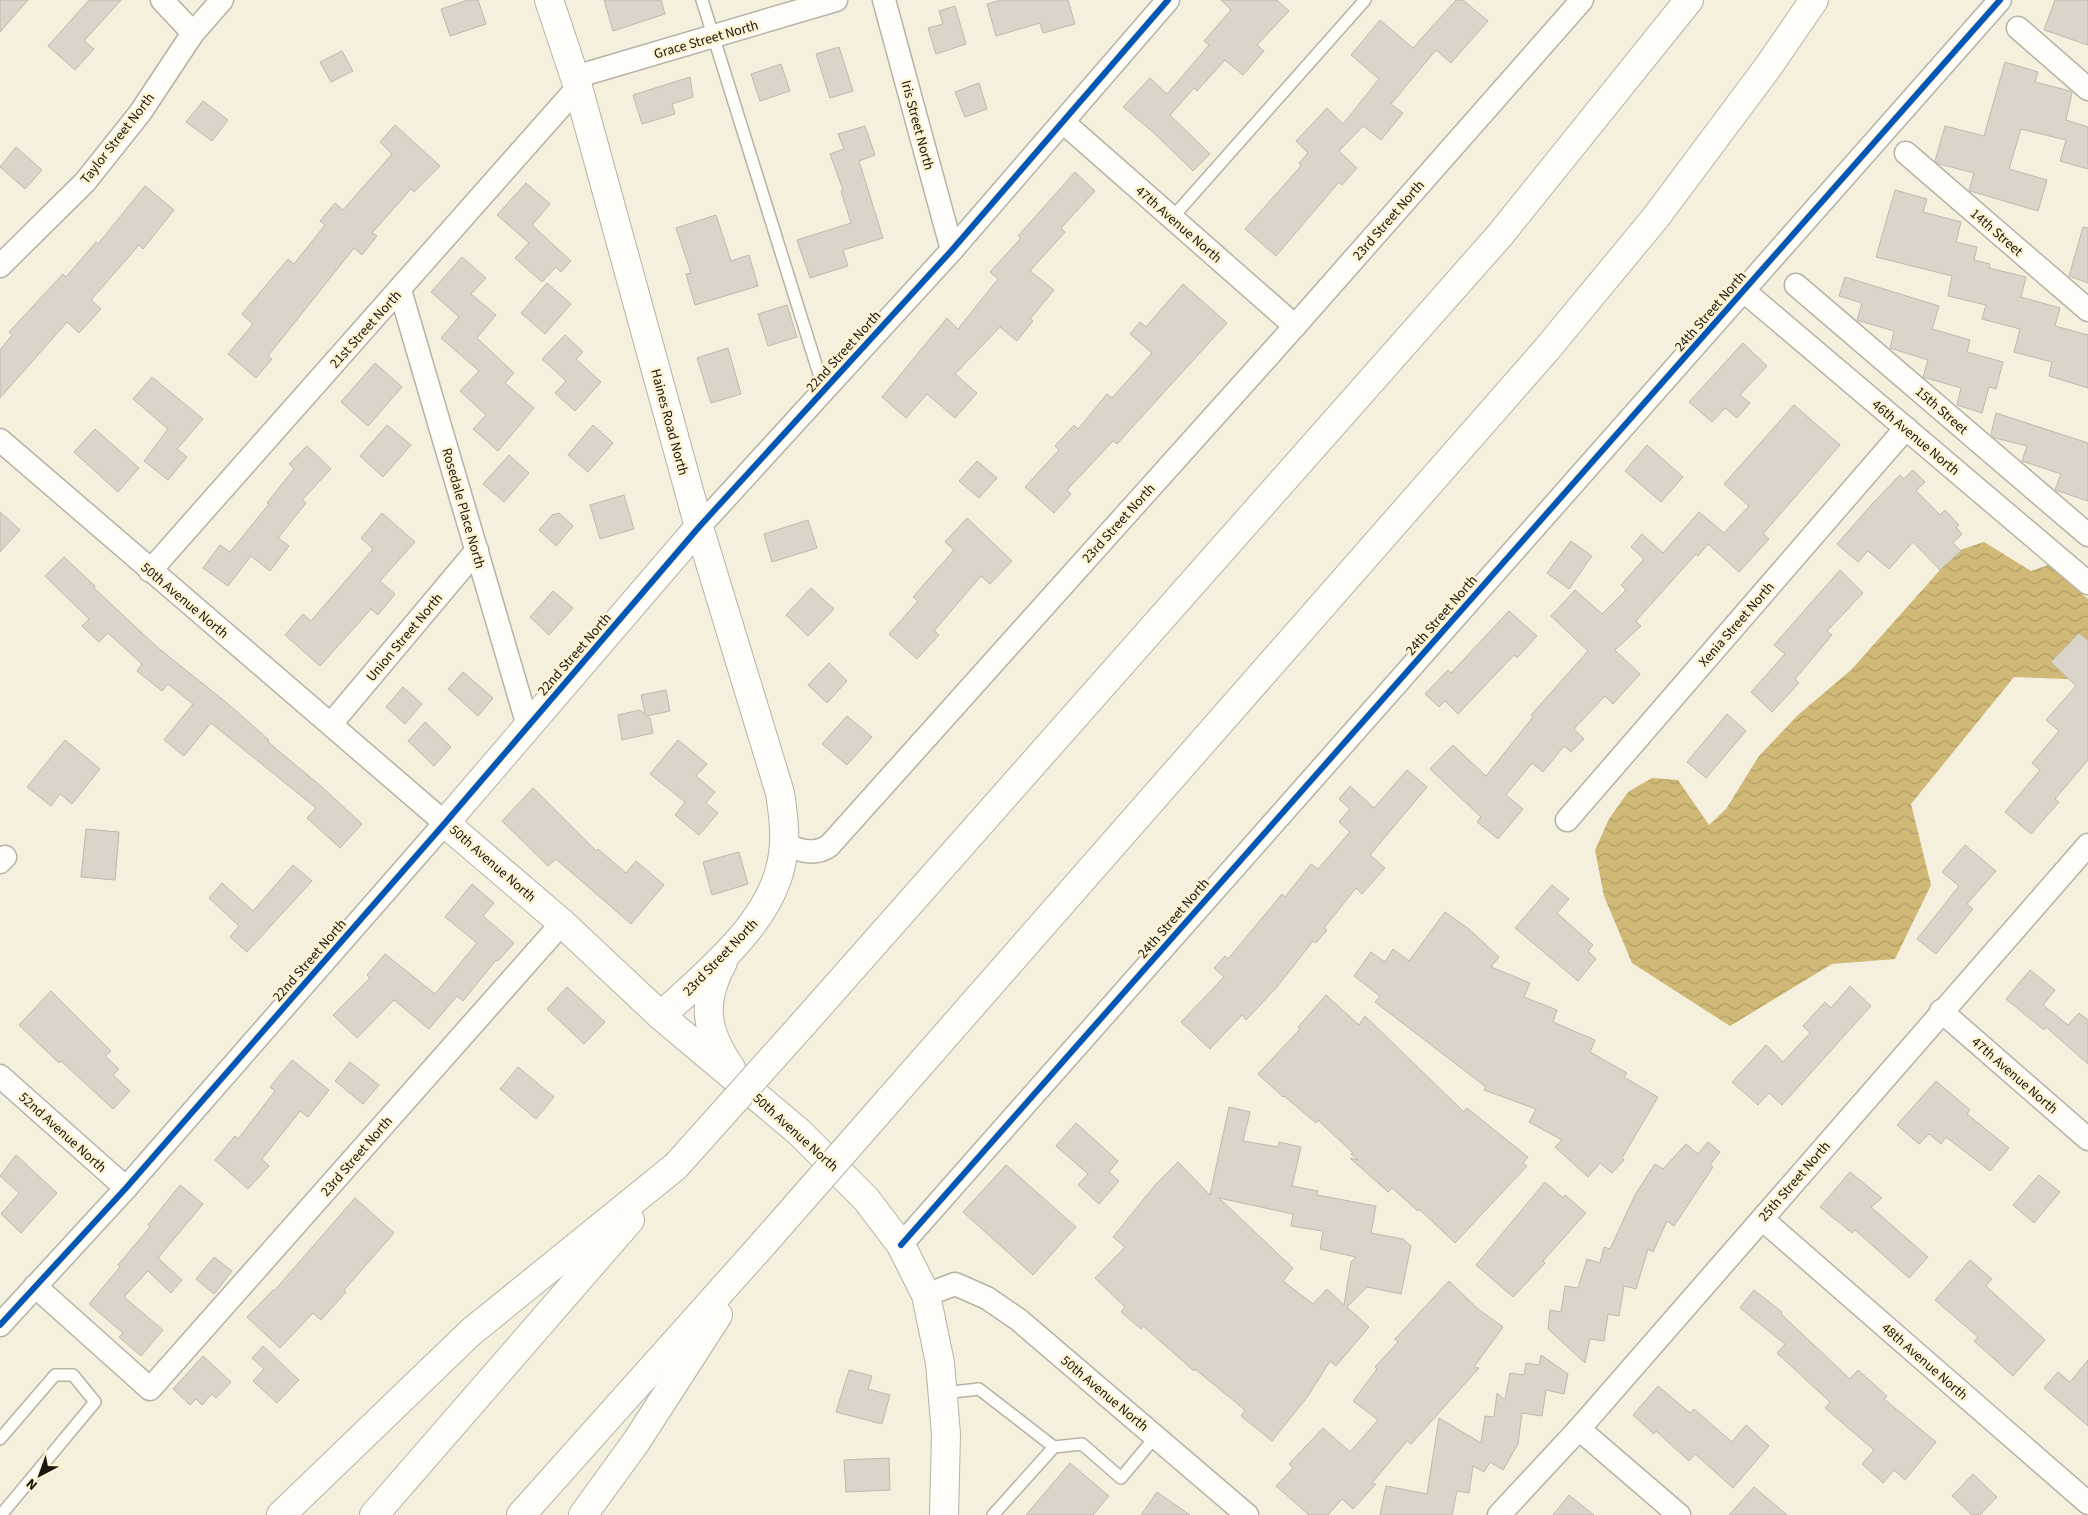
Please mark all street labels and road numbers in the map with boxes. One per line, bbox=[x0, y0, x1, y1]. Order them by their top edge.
street label: Grace Street North bbox=[652, 15, 761, 64]
street label: Iris Street North bbox=[895, 78, 939, 172]
street label: Taylor Street North bbox=[76, 89, 160, 188]
street label: 23rd Street North bbox=[1348, 176, 1429, 265]
street label: 47th Avenue North bbox=[1131, 181, 1226, 268]
street label: 14th Street bbox=[1966, 204, 2027, 262]
street label: 24th Street North bbox=[1670, 267, 1751, 356]
street label: 21st Street North bbox=[325, 286, 406, 373]
street label: 22nd Street North bbox=[802, 306, 886, 397]
street label: Haines Road North bbox=[645, 367, 693, 478]
street label: 15th Street bbox=[1911, 382, 1972, 440]
street label: 46th Avenue North bbox=[1867, 395, 1963, 480]
street label: Rosedale Place North bbox=[436, 446, 490, 571]
street label: 23rd Street North bbox=[1078, 479, 1160, 568]
street label: 50th Avenue North bbox=[136, 558, 232, 643]
street label: 24th Street North bbox=[1401, 571, 1482, 660]
street label: Xenia Street North bbox=[1694, 578, 1779, 671]
street label: Union Street North bbox=[362, 589, 448, 686]
street label: 22nd Street North bbox=[533, 609, 616, 700]
street label: 50th Avenue North bbox=[445, 820, 540, 907]
street label: 24th Street North bbox=[1133, 874, 1214, 963]
street label: 23rd Street North bbox=[678, 914, 763, 1001]
street label: 22nd Street North bbox=[268, 915, 351, 1006]
street label: 47th Avenue North bbox=[1967, 1032, 2062, 1119]
street label: 52nd Avenue North bbox=[14, 1088, 111, 1178]
street label: 50th Avenue North bbox=[748, 1089, 842, 1177]
street label: 23rd Street North bbox=[316, 1112, 397, 1201]
street label: 25th Street North bbox=[1754, 1137, 1835, 1226]
street label: 48th Avenue North bbox=[1877, 1318, 1972, 1405]
street label: 50th Avenue North bbox=[1056, 1351, 1152, 1436]

